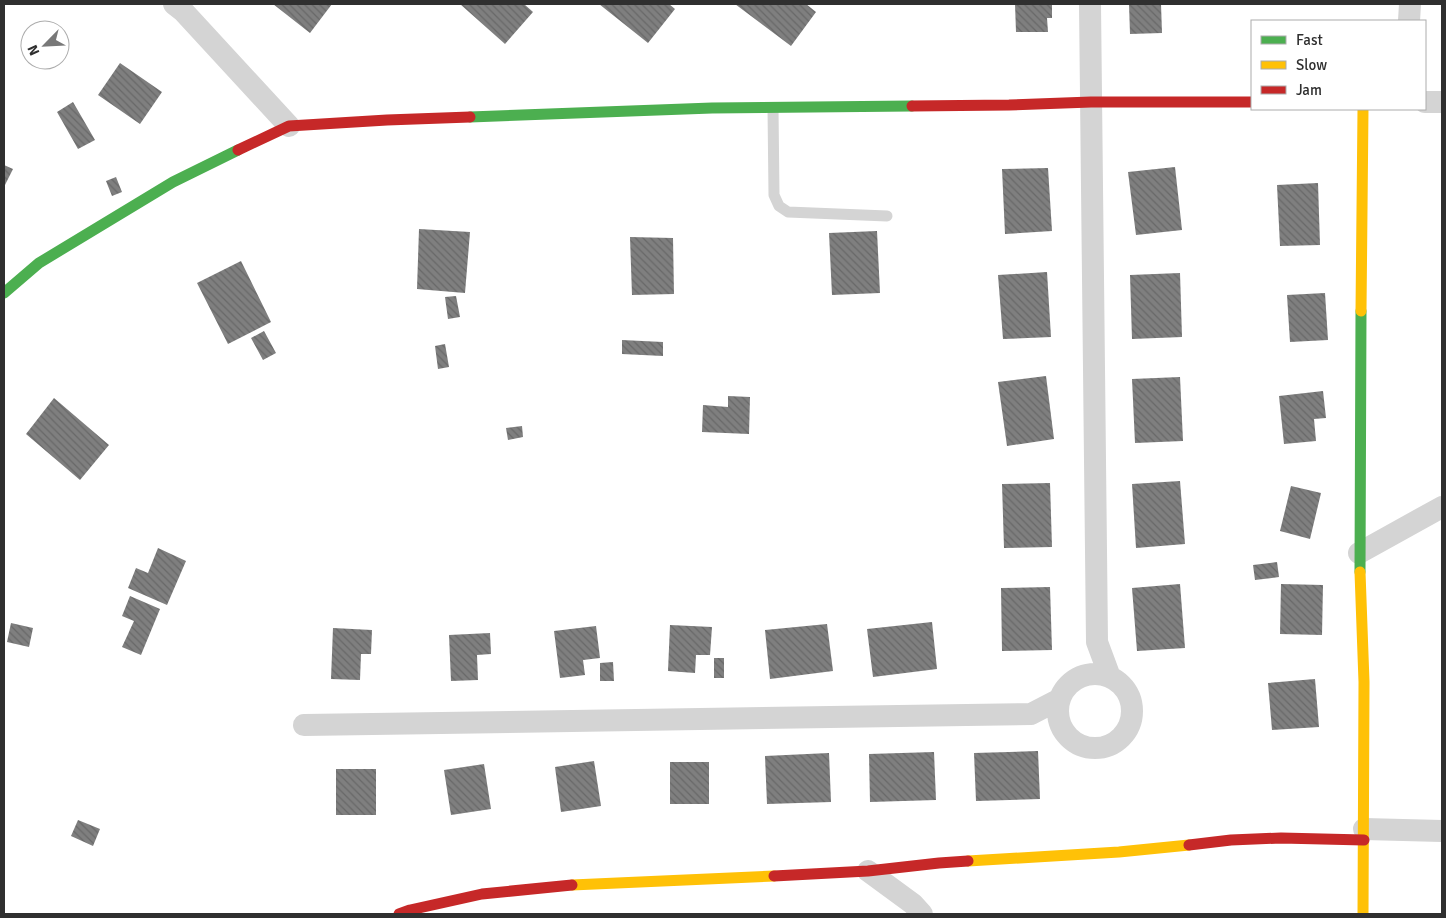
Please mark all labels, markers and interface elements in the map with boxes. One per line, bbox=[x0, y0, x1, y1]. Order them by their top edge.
north arrow bbox=[20, 20, 70, 70]
legend bbox=[1251, 20, 1426, 110]
text: Fast bbox=[1296, 31, 1323, 49]
text: N bbox=[24, 42, 43, 58]
text: Slow bbox=[1296, 56, 1327, 74]
text: Jam bbox=[1296, 81, 1322, 99]

